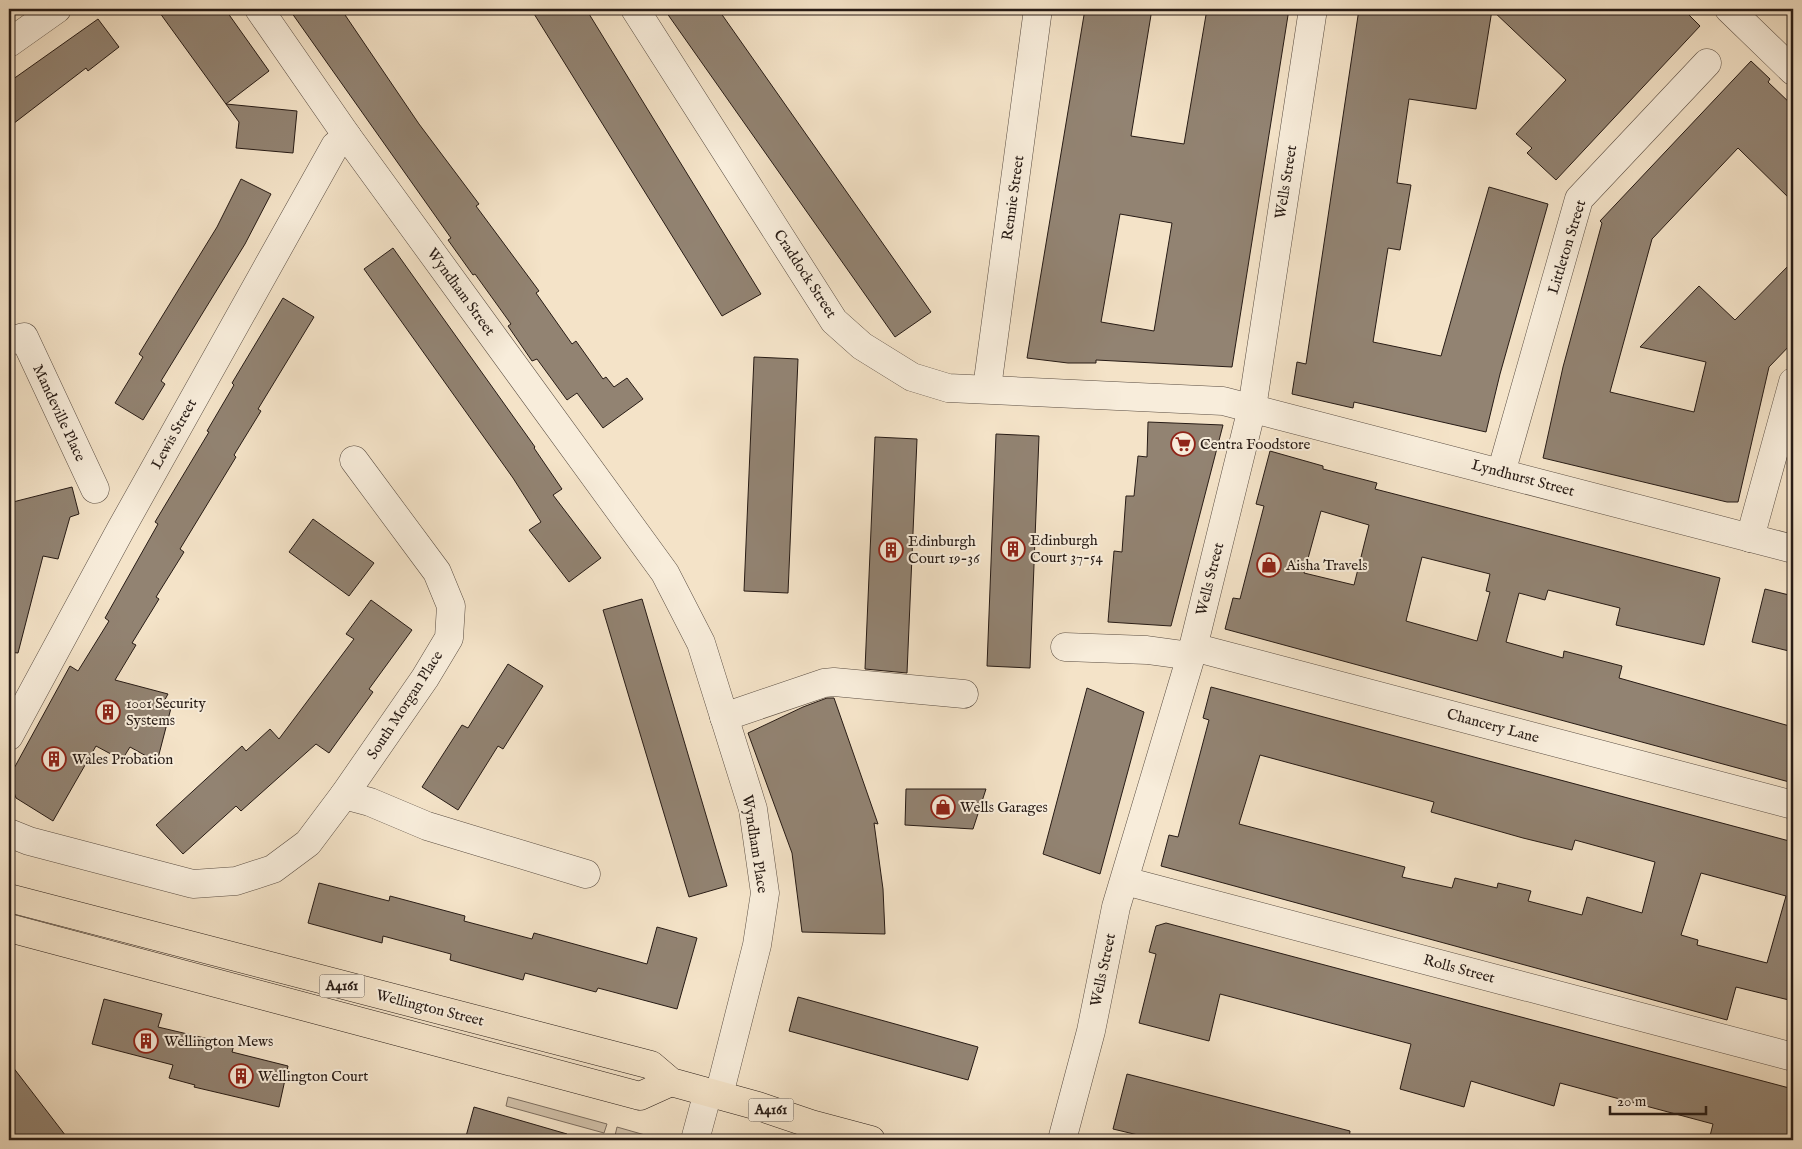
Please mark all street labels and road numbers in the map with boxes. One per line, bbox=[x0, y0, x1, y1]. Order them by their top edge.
street label: Wells Street bbox=[1271, 144, 1301, 220]
street label: Rennie Street bbox=[998, 154, 1028, 242]
street label: Littleton Street bbox=[1544, 198, 1590, 296]
street label: Craddock Street bbox=[769, 226, 841, 322]
street label: Wyndham Street bbox=[423, 244, 499, 340]
street label: Mandeville Place bbox=[28, 361, 90, 465]
street label: Lewis Street bbox=[147, 396, 201, 472]
street label: Lyndhurst Street bbox=[1469, 455, 1577, 501]
street label: Wells Street bbox=[1192, 541, 1228, 617]
street label: South Morgan Place bbox=[363, 647, 447, 763]
street label: Chancery Lane bbox=[1445, 705, 1541, 747]
street label: Wyndham Place bbox=[738, 793, 772, 895]
street label: Wells Street bbox=[1086, 932, 1120, 1008]
street label: Rolls Street bbox=[1421, 950, 1497, 988]
road number: A4161 bbox=[320, 974, 364, 998]
street label: Wellington Street bbox=[374, 985, 486, 1031]
road number: A4161 bbox=[748, 1098, 794, 1122]

